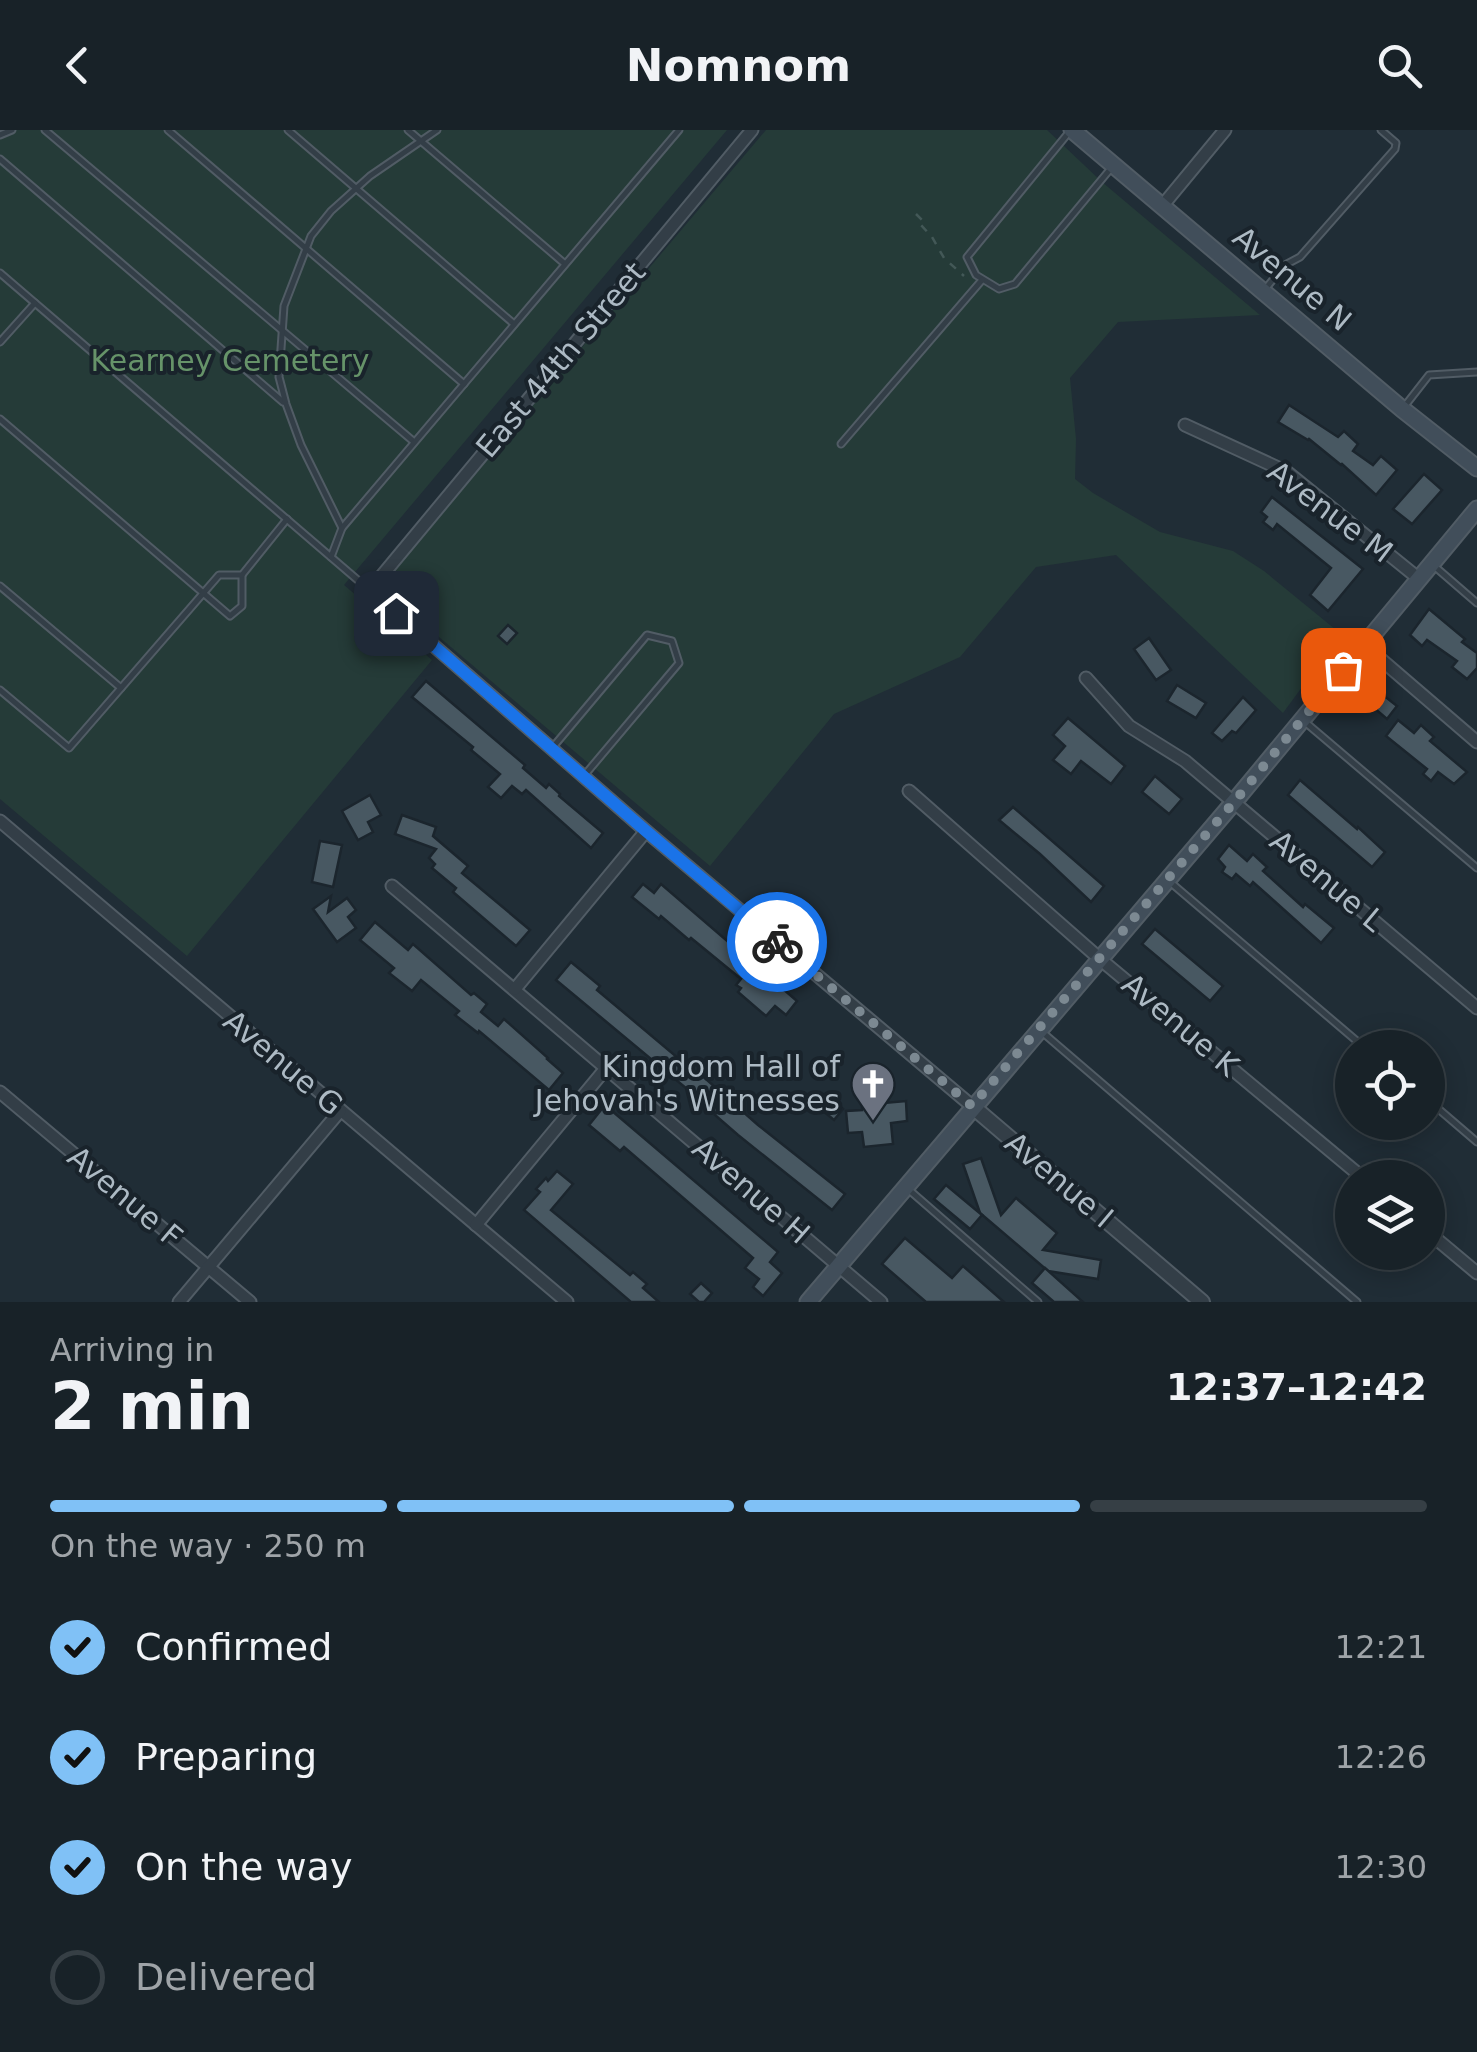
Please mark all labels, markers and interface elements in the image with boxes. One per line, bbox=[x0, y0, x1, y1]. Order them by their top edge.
icon: back bbox=[50, 38, 105, 93]
icon: search bbox=[1372, 38, 1427, 93]
text: Nomnom bbox=[626, 39, 851, 92]
street label: Avenue N bbox=[1226, 219, 1359, 338]
street label: East 44th Street bbox=[469, 255, 653, 464]
park label: Kearney Cemetery bbox=[91, 343, 369, 378]
street label: Avenue M bbox=[1261, 453, 1399, 570]
pin bbox=[354, 571, 439, 656]
icon: home bbox=[369, 586, 424, 641]
pin bbox=[1301, 628, 1386, 713]
icon: bag bbox=[1316, 643, 1371, 698]
street label: Avenue L bbox=[1263, 823, 1392, 938]
courier bbox=[727, 892, 827, 992]
icon: bike bbox=[750, 915, 805, 970]
street label: Avenue K bbox=[1115, 966, 1246, 1084]
street label: Avenue G bbox=[217, 1003, 350, 1122]
map controls bbox=[1335, 1030, 1445, 1270]
button: locate bbox=[1335, 1030, 1445, 1140]
place label: Kingdom Hall of Jehovah's Witnesses bbox=[533, 1049, 841, 1118]
church icon: Kingdom Hall of Jehovah's Witnesses bbox=[850, 1061, 896, 1122]
street label: Avenue I bbox=[998, 1124, 1120, 1235]
street label: Avenue H bbox=[686, 1130, 817, 1251]
street label: Avenue F bbox=[61, 1139, 190, 1254]
button: layers bbox=[1335, 1160, 1445, 1270]
text: Arriving in bbox=[50, 1331, 214, 1369]
text: 12:37–12:42 bbox=[1166, 1365, 1427, 1409]
text: 2 min bbox=[50, 1369, 254, 1444]
text: On the way · 250 m bbox=[50, 1527, 366, 1565]
icon: check bbox=[50, 1620, 105, 1675]
text: Confirmed bbox=[135, 1625, 332, 1669]
text: 12:21 bbox=[1335, 1628, 1427, 1666]
icon: check bbox=[50, 1730, 105, 1785]
text: Preparing bbox=[135, 1735, 317, 1779]
text: 12:26 bbox=[1335, 1738, 1427, 1776]
icon: check bbox=[50, 1840, 105, 1895]
text: On the way bbox=[135, 1845, 352, 1889]
text: 12:30 bbox=[1335, 1848, 1427, 1886]
text: Delivered bbox=[135, 1955, 317, 1999]

